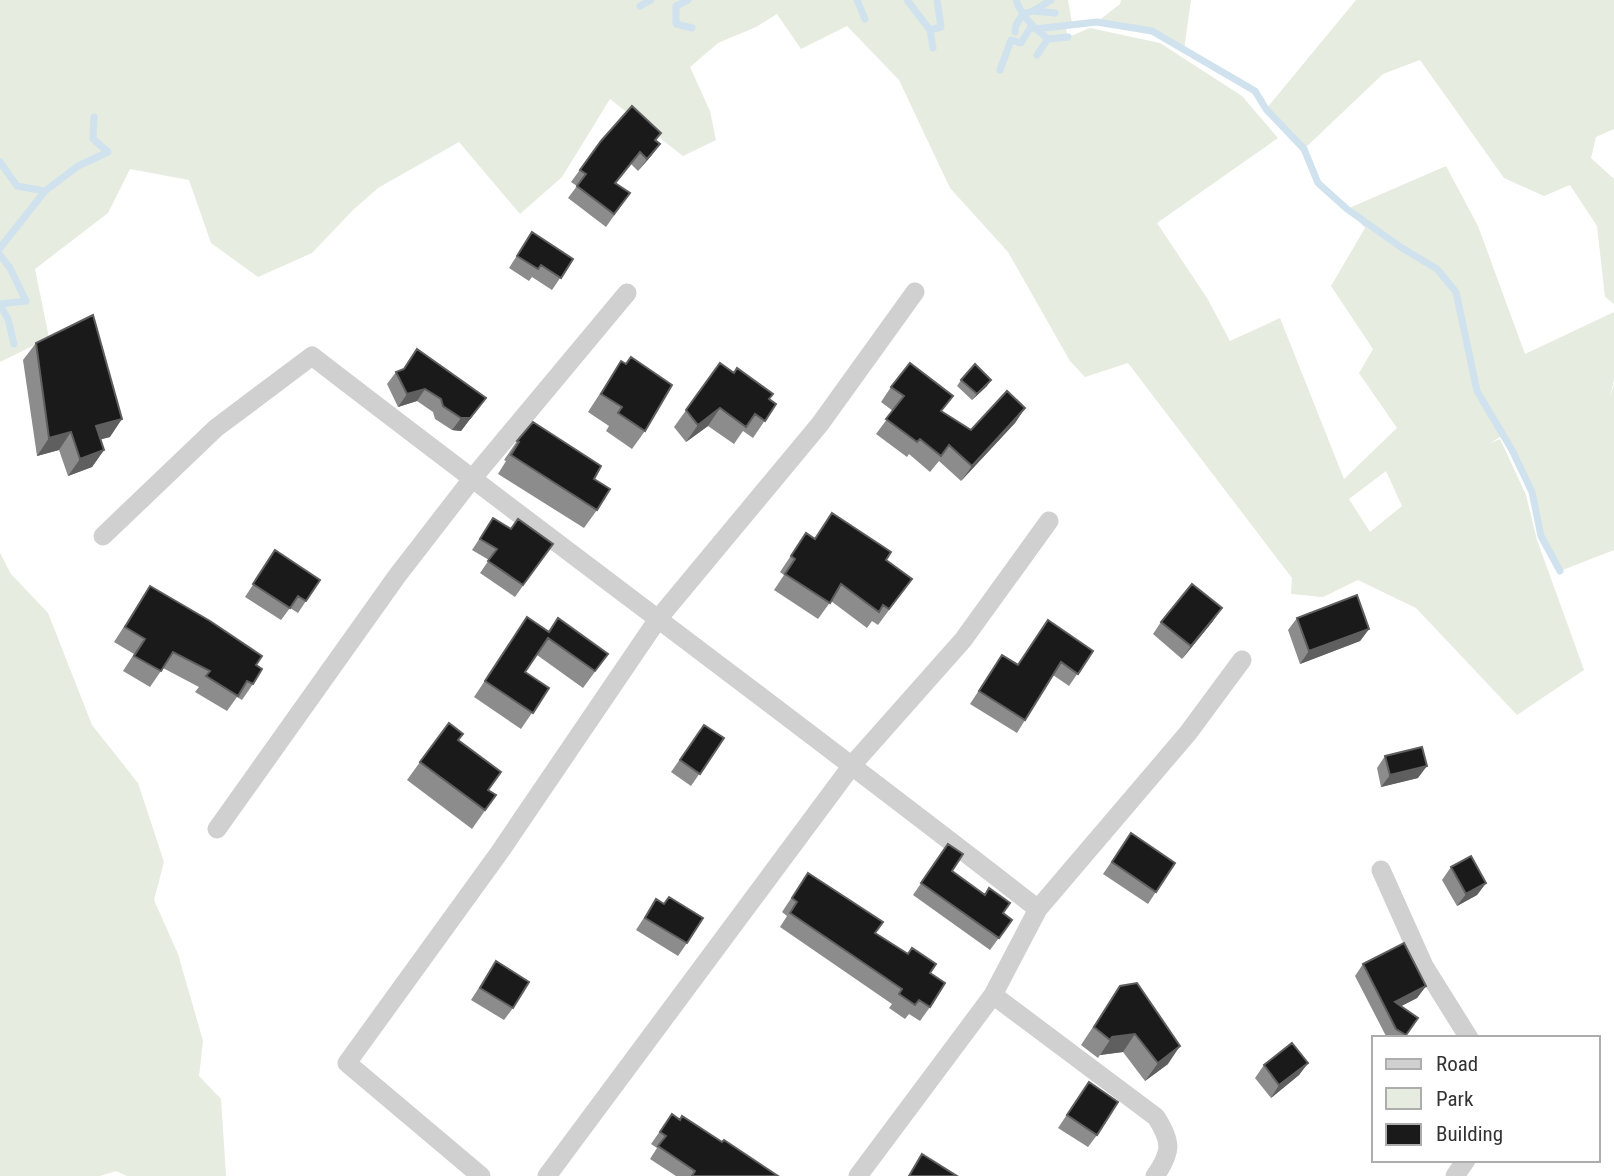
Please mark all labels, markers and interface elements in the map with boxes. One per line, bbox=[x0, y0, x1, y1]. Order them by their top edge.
legend bbox=[1372, 1036, 1600, 1162]
text: Road bbox=[1436, 1052, 1478, 1076]
text: Park bbox=[1436, 1087, 1474, 1111]
text: Building bbox=[1436, 1122, 1503, 1146]

